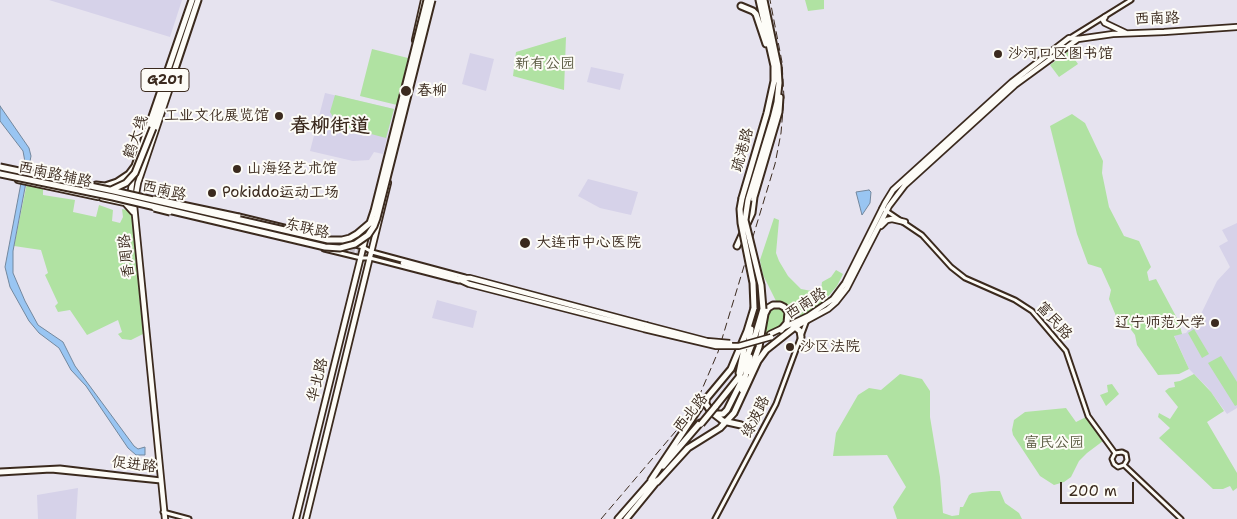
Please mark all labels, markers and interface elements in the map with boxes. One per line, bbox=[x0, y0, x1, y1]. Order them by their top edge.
street label: 西南路 bbox=[1134, 9, 1180, 29]
place label: 沙河口区图书馆 bbox=[1008, 45, 1113, 63]
marker: 沙河口区图书馆 bbox=[992, 48, 1004, 60]
park label: 新有公园 bbox=[515, 55, 575, 73]
road number: G201 bbox=[141, 68, 189, 92]
place label: 春柳 bbox=[417, 82, 447, 100]
marker: 春柳 bbox=[399, 84, 413, 98]
place label: 工业文化展览馆 bbox=[164, 107, 269, 125]
marker: 工业文化展览馆 bbox=[273, 110, 285, 122]
street label: 鹤大线 bbox=[120, 113, 152, 161]
district label: 春柳街道 bbox=[290, 115, 370, 139]
street label: 疏港路 bbox=[728, 126, 758, 174]
street label: 西南路辅路 bbox=[16, 158, 94, 192]
place label: 山海经艺术馆 bbox=[247, 160, 337, 178]
marker: 山海经艺术馆 bbox=[231, 163, 243, 175]
street label: 西南路 bbox=[140, 177, 188, 205]
place label: Pokiddo运动工场 bbox=[222, 184, 339, 202]
marker: Pokiddo运动工场 bbox=[206, 187, 218, 199]
street label: 东联路 bbox=[283, 215, 331, 243]
street label: 香周路 bbox=[116, 233, 138, 279]
place label: 大连市中心医院 bbox=[536, 234, 641, 252]
marker: 大连市中心医院 bbox=[518, 236, 532, 250]
street label: 西南路 bbox=[782, 284, 830, 324]
street label: 富民路 bbox=[1032, 298, 1076, 344]
place label: 辽宁师范大学 bbox=[1115, 314, 1205, 332]
marker: 辽宁师范大学 bbox=[1209, 317, 1221, 329]
place label: 沙区法院 bbox=[800, 338, 860, 356]
marker: 沙区法院 bbox=[784, 341, 796, 353]
street label: 华北路 bbox=[304, 356, 332, 404]
street label: 西北路 bbox=[670, 390, 712, 436]
street label: 绿波路 bbox=[738, 393, 774, 441]
park label: 富民公园 bbox=[1024, 434, 1084, 452]
street label: 促进路 bbox=[111, 453, 157, 477]
scale bar bbox=[1062, 472, 1136, 504]
text: 200 m bbox=[1068, 481, 1117, 501]

